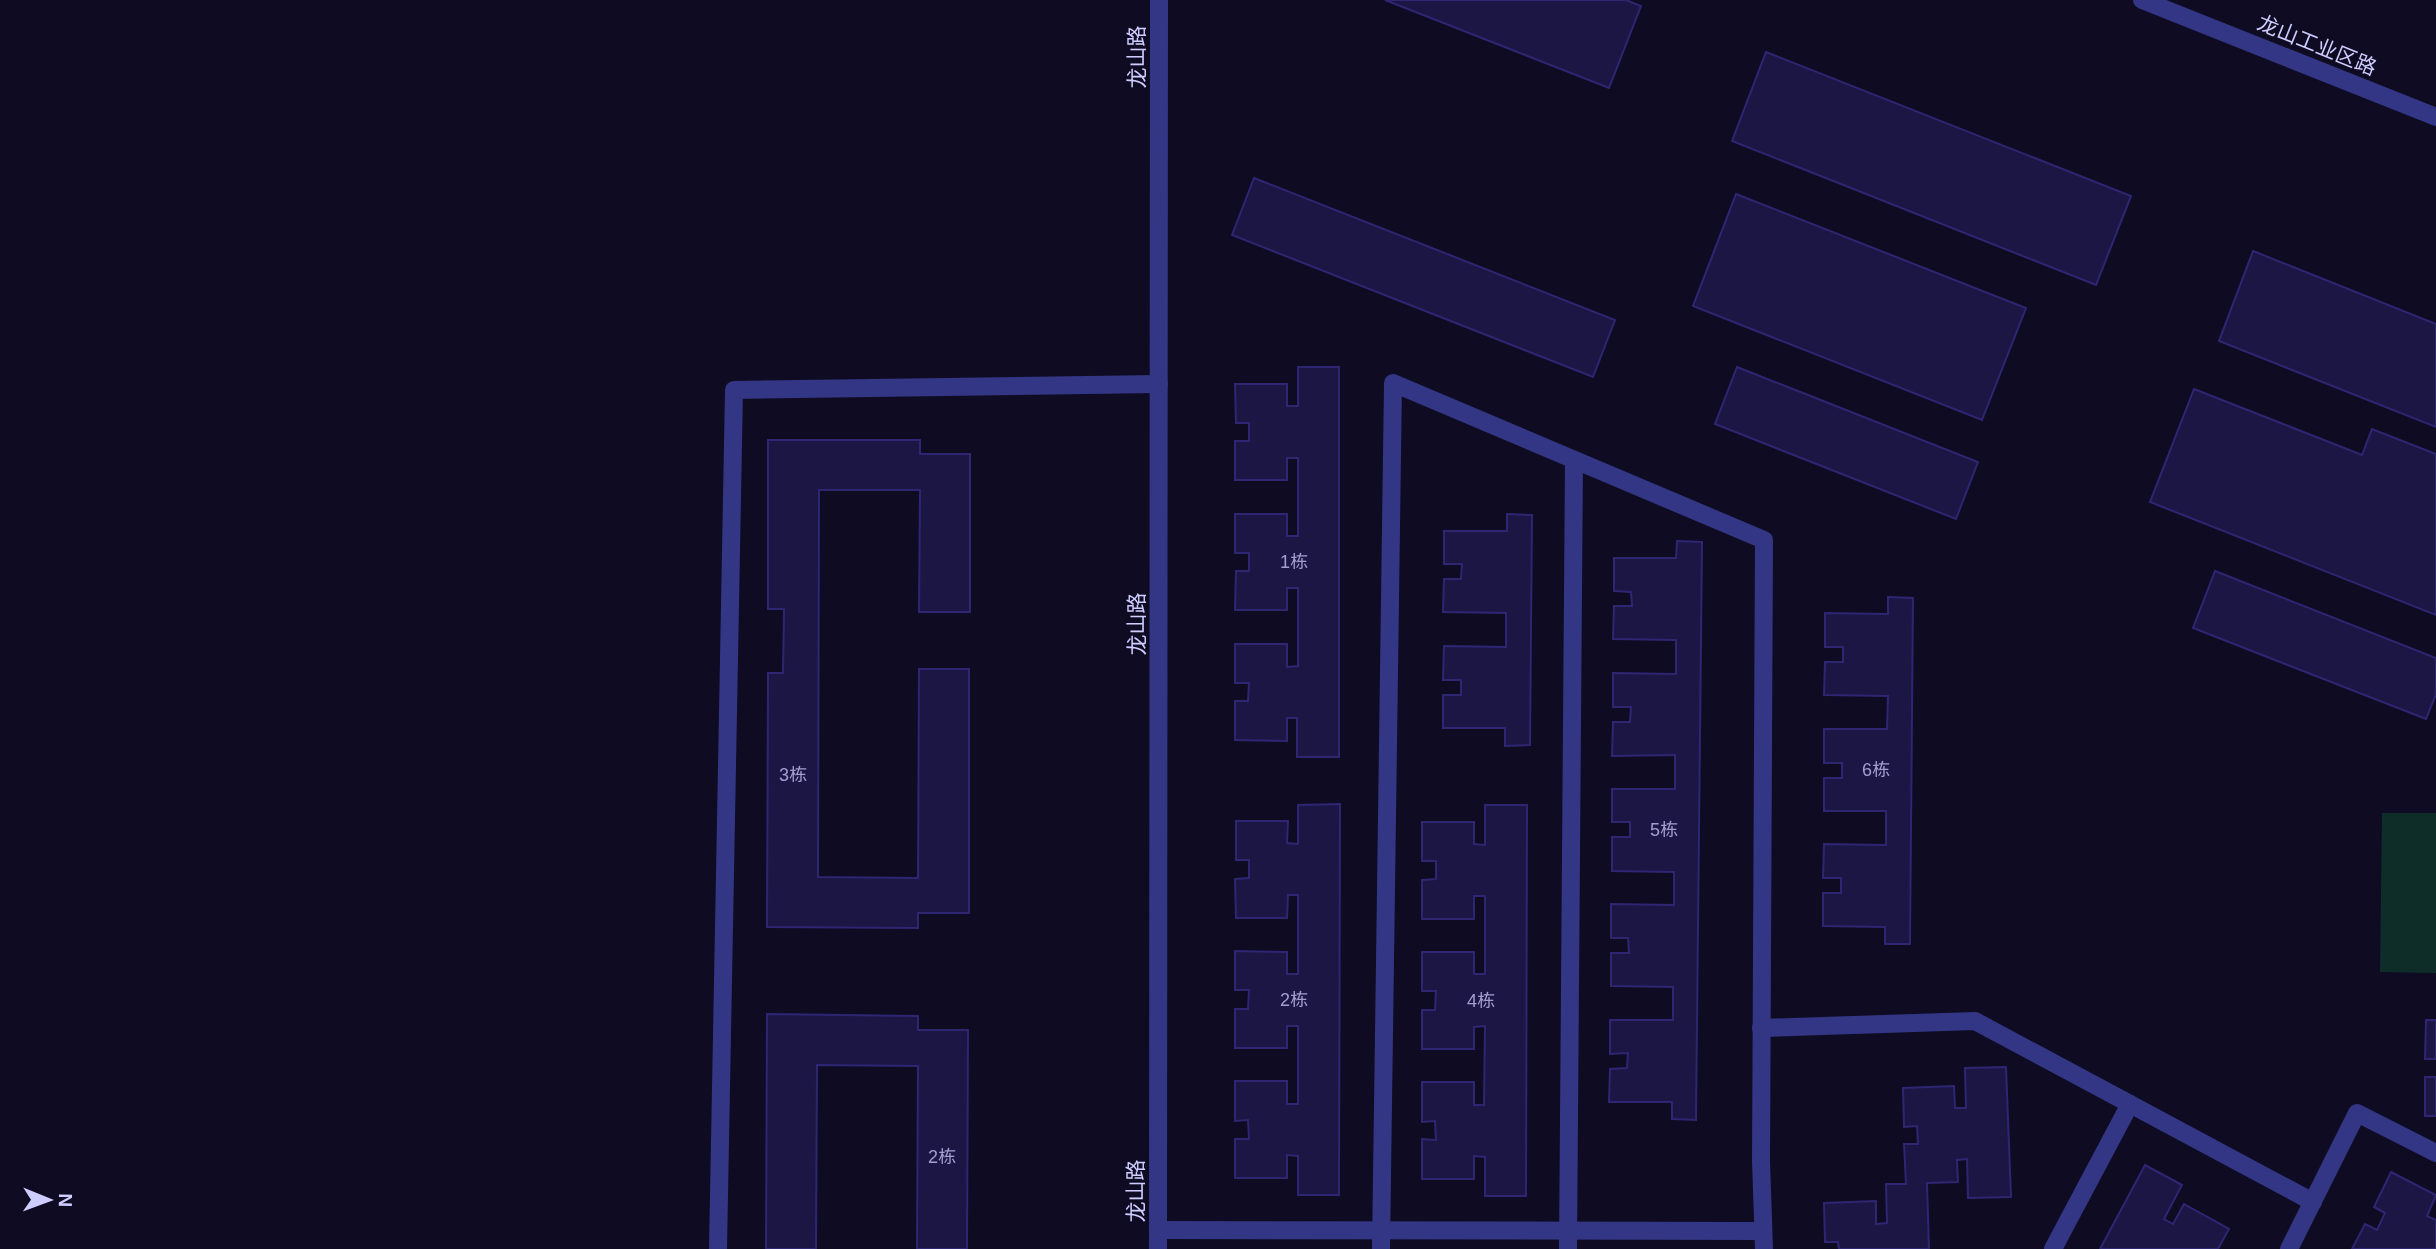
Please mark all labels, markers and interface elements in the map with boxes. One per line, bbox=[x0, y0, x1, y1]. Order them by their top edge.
street label: 龙山工业区路 bbox=[2254, 11, 2380, 79]
street label: 龙山路 bbox=[1125, 26, 1148, 89]
house number: 1栋 bbox=[1280, 552, 1308, 572]
street label: 龙山路 bbox=[1125, 593, 1148, 656]
house number: 6栋 bbox=[1862, 760, 1890, 780]
house number: 3栋 bbox=[779, 765, 807, 785]
house number: 5栋 bbox=[1650, 820, 1678, 840]
house number: 2栋 bbox=[1280, 990, 1308, 1010]
house number: 4栋 bbox=[1467, 991, 1495, 1011]
house number: 2栋 bbox=[928, 1147, 956, 1167]
street label: 龙山路 bbox=[1124, 1160, 1147, 1223]
north arrow bbox=[14, 1165, 84, 1235]
text: N bbox=[55, 1193, 76, 1207]

